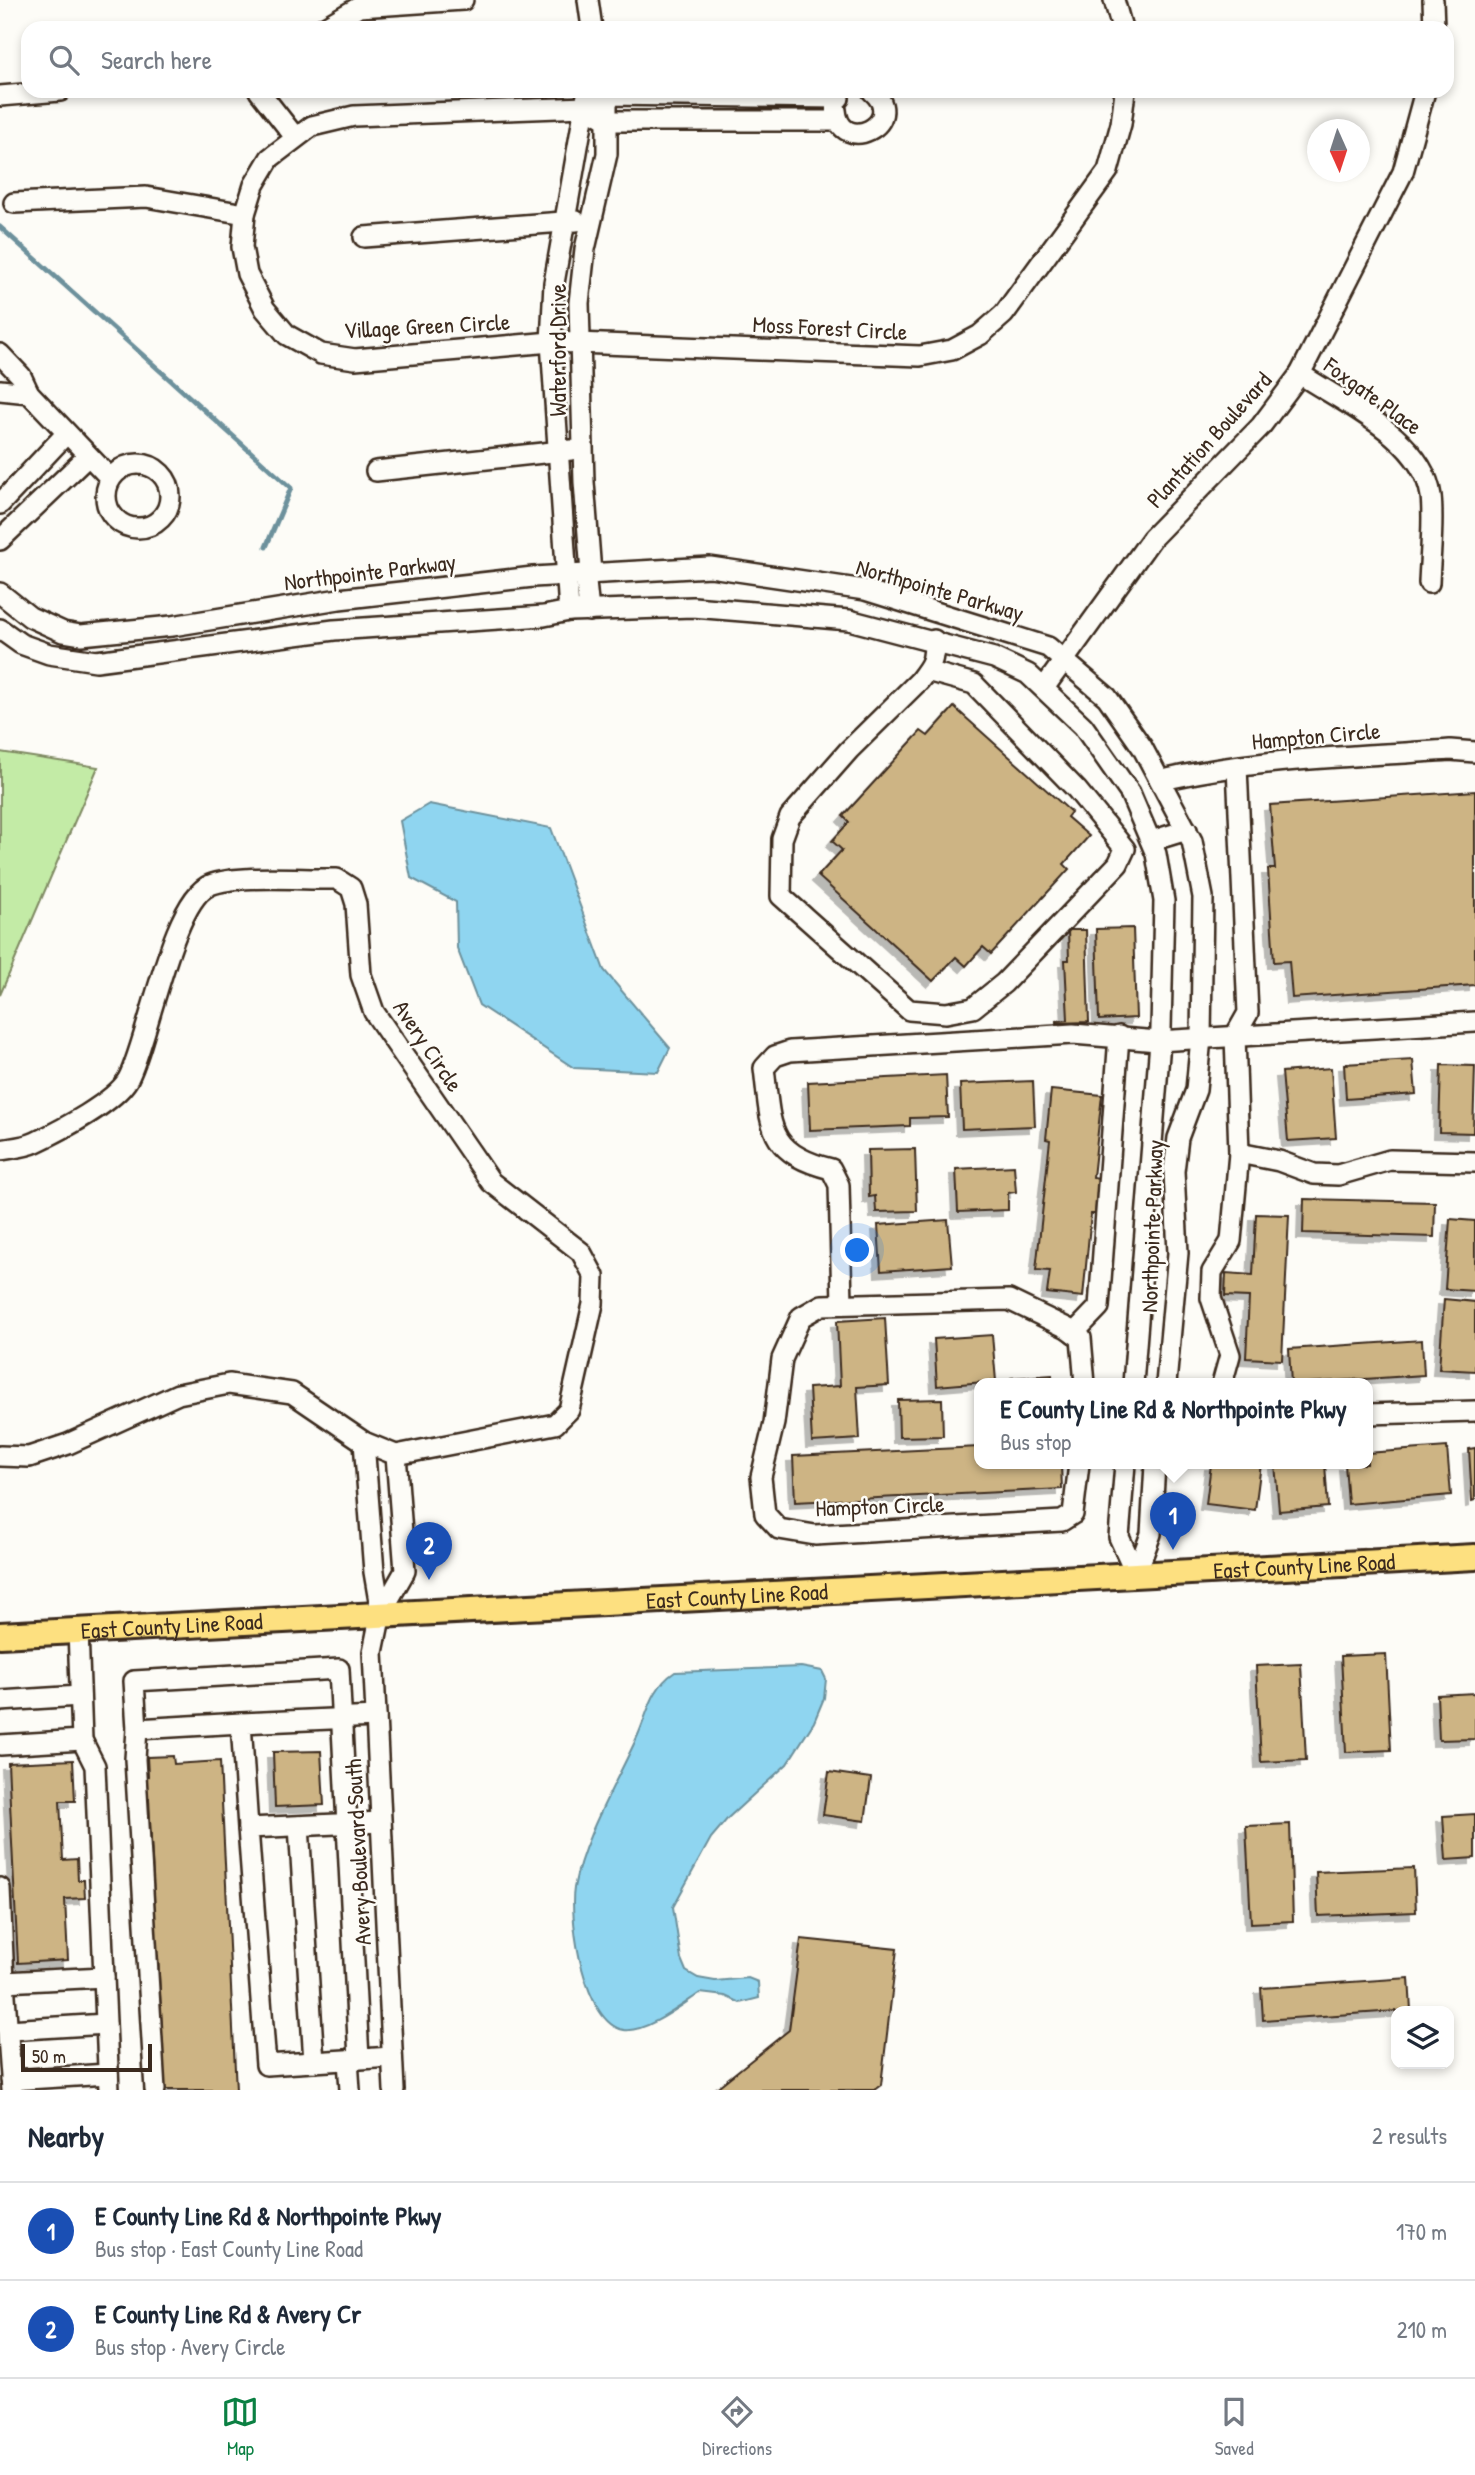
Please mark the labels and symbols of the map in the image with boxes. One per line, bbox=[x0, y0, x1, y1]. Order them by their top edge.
north arrow bbox=[1307, 119, 1370, 182]
street label: Waterford Drive bbox=[542, 283, 573, 417]
street label: Village Green Circle bbox=[343, 306, 511, 345]
street label: Moss Forest Circle bbox=[752, 308, 908, 347]
street label: Foxgate Place bbox=[1317, 349, 1429, 442]
street label: Plantation Boulevard bbox=[1139, 365, 1278, 514]
street label: Northpointe Parkway bbox=[282, 546, 458, 597]
street label: Northpointe Parkway bbox=[853, 551, 1028, 628]
street label: Hampton Circle bbox=[1250, 714, 1382, 757]
street label: Avery Circle bbox=[386, 994, 470, 1098]
street label: Northpointe Parkway bbox=[1133, 1139, 1170, 1313]
your location bbox=[840, 1233, 874, 1267]
street label: Hampton Circle bbox=[815, 1488, 945, 1523]
pin: 1 bbox=[1150, 1492, 1196, 1550]
pin: 2 bbox=[406, 1522, 452, 1580]
street label: East County Line Road bbox=[1212, 1545, 1396, 1586]
street label: East County Line Road bbox=[645, 1575, 829, 1616]
street label: East County Line Road bbox=[80, 1605, 263, 1646]
street label: Avery Boulevard South bbox=[337, 1758, 378, 1946]
scale bar bbox=[21, 2041, 152, 2073]

